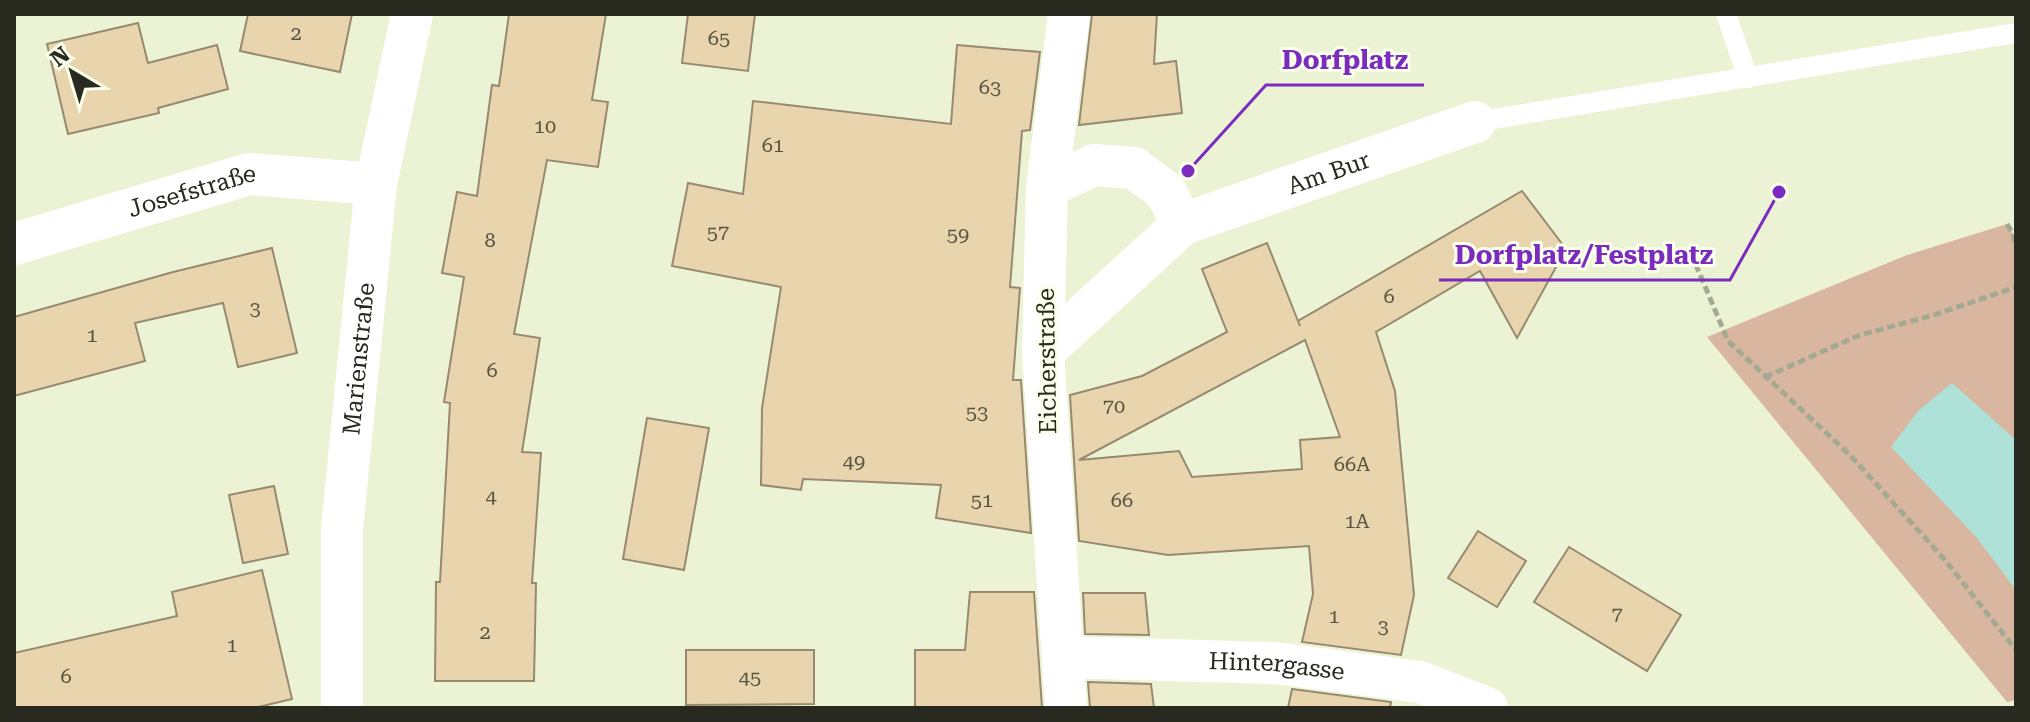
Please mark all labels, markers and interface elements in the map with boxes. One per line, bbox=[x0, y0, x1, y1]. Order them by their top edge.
house number: 2 bbox=[290, 21, 302, 45]
house number: 65 bbox=[708, 26, 730, 50]
north arrow bbox=[32, 32, 112, 112]
callout: Dorfplatz bbox=[1266, 35, 1424, 85]
text: N bbox=[46, 42, 74, 72]
text: Dorfplatz bbox=[1282, 45, 1408, 75]
house number: 63 bbox=[979, 75, 1001, 99]
house number: 10 bbox=[534, 114, 556, 138]
house number: 61 bbox=[762, 133, 784, 157]
street label: Am Bur bbox=[1284, 146, 1374, 200]
street label: Josefstraße bbox=[125, 160, 257, 223]
house number: 57 bbox=[707, 220, 729, 244]
house number: 59 bbox=[947, 222, 969, 246]
house number: 8 bbox=[484, 228, 496, 252]
callout: Dorfplatz/Festplatz bbox=[1439, 230, 1730, 280]
text: Dorfplatz/Festplatz bbox=[1455, 240, 1713, 270]
street label: Marienstraße bbox=[337, 281, 380, 436]
house number: 6 bbox=[1383, 284, 1395, 308]
street label: Eicherstraße bbox=[1032, 288, 1062, 434]
house number: 3 bbox=[249, 296, 261, 320]
house number: 1 bbox=[86, 323, 98, 347]
house number: 6 bbox=[486, 358, 498, 382]
house number: 70 bbox=[1103, 394, 1125, 418]
house number: 53 bbox=[966, 400, 988, 424]
house number: 49 bbox=[843, 449, 865, 473]
house number: 66A bbox=[1334, 452, 1370, 476]
house number: 4 bbox=[485, 484, 497, 508]
house number: 51 bbox=[971, 488, 993, 512]
house number: 66 bbox=[1111, 488, 1133, 512]
house number: 1A bbox=[1344, 509, 1370, 533]
house number: 7 bbox=[1611, 602, 1623, 626]
house number: 1 bbox=[1328, 604, 1340, 628]
house number: 3 bbox=[1377, 614, 1389, 638]
house number: 2 bbox=[479, 620, 491, 644]
house number: 1 bbox=[226, 633, 238, 657]
street label: Hintergasse bbox=[1208, 647, 1346, 686]
house number: 6 bbox=[60, 664, 72, 688]
house number: 45 bbox=[739, 665, 761, 689]

